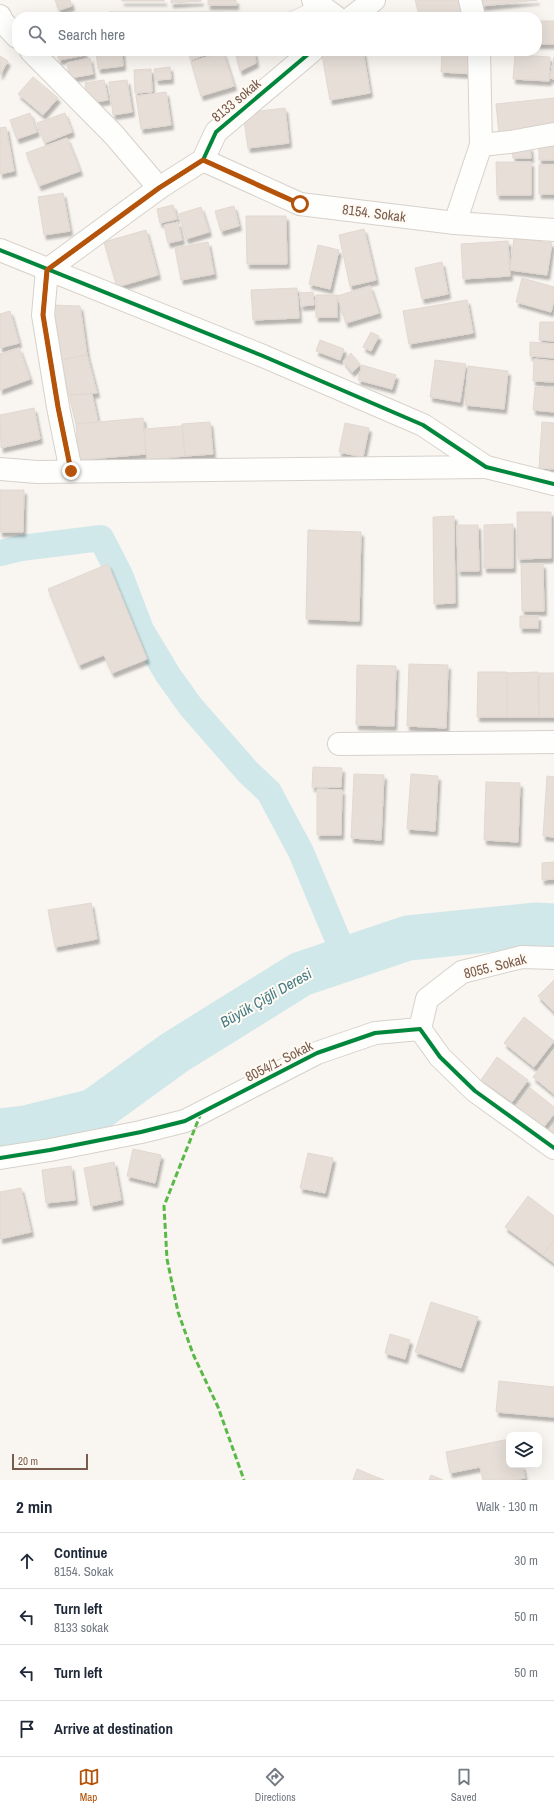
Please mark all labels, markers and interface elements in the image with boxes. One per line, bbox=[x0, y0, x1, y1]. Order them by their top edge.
search box bbox=[12, 12, 542, 56]
icon: search bbox=[26, 23, 48, 45]
text: Search here bbox=[58, 24, 125, 45]
street label: 8133 sokak bbox=[208, 74, 264, 126]
route start bbox=[291, 195, 309, 213]
street label: 8154. Sokak bbox=[341, 200, 407, 226]
route end bbox=[62, 462, 80, 480]
street label: 8055. Sokak bbox=[462, 949, 528, 982]
water label: Büyük Çiğli Deresi bbox=[216, 963, 316, 1032]
street label: 8054/1. Sokak bbox=[242, 1036, 316, 1086]
map controls bbox=[506, 1432, 542, 1468]
button: layers bbox=[506, 1432, 542, 1468]
scale bar bbox=[12, 1452, 88, 1471]
text: 20 m bbox=[18, 1454, 38, 1468]
text: 2 min bbox=[16, 1495, 52, 1518]
text: Walk · 130 m bbox=[476, 1498, 538, 1515]
text: Continue bbox=[54, 1542, 107, 1563]
icon: ahead bbox=[16, 1550, 38, 1572]
text: 30 m bbox=[514, 1552, 538, 1569]
text: 8154. Sokak bbox=[54, 1563, 113, 1580]
text: Turn left bbox=[54, 1598, 102, 1619]
icon: left bbox=[16, 1606, 38, 1628]
text: 50 m bbox=[514, 1608, 538, 1625]
text: 8133 sokak bbox=[54, 1619, 109, 1636]
icon: left bbox=[16, 1662, 38, 1684]
text: Turn left bbox=[54, 1662, 102, 1683]
text: 50 m bbox=[514, 1664, 538, 1681]
icon: arrive bbox=[16, 1718, 38, 1740]
text: Arrive at destination bbox=[54, 1718, 173, 1739]
tab: Map bbox=[78, 1766, 100, 1804]
tab: Directions bbox=[255, 1766, 296, 1804]
tab: Saved bbox=[451, 1766, 476, 1804]

